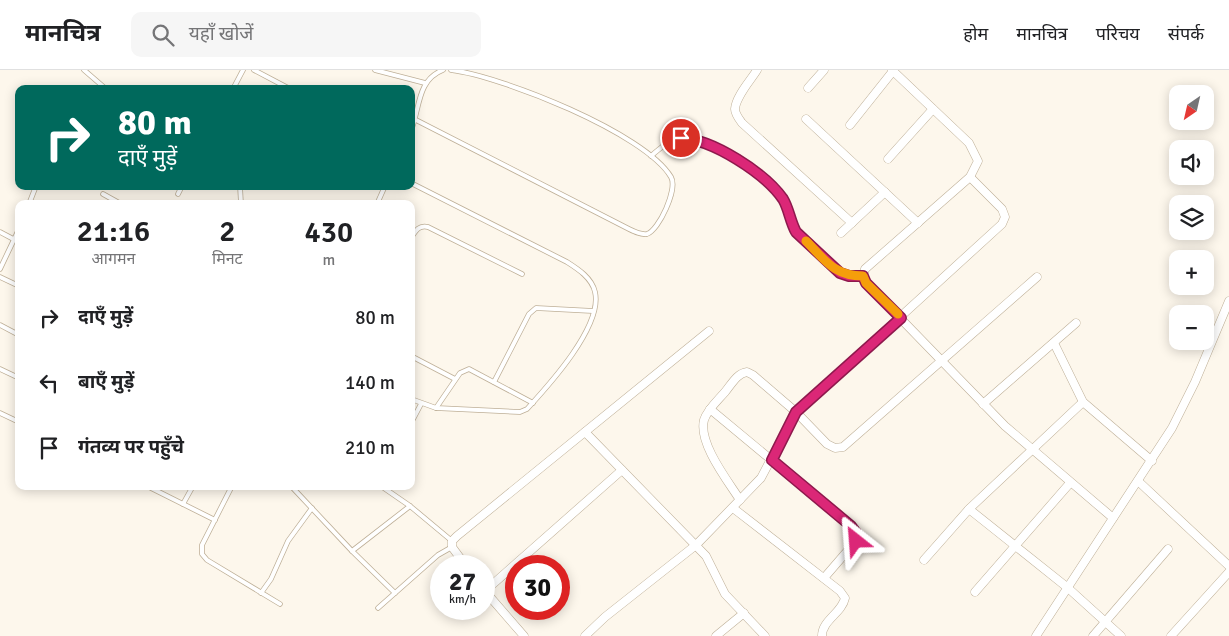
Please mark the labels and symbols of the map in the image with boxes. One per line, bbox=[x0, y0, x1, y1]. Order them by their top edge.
north arrow bbox=[1169, 85, 1214, 130]
pin bbox=[660, 117, 702, 159]
position arrow bbox=[829, 514, 881, 566]
speed limit sign: 30 bbox=[505, 555, 570, 620]

